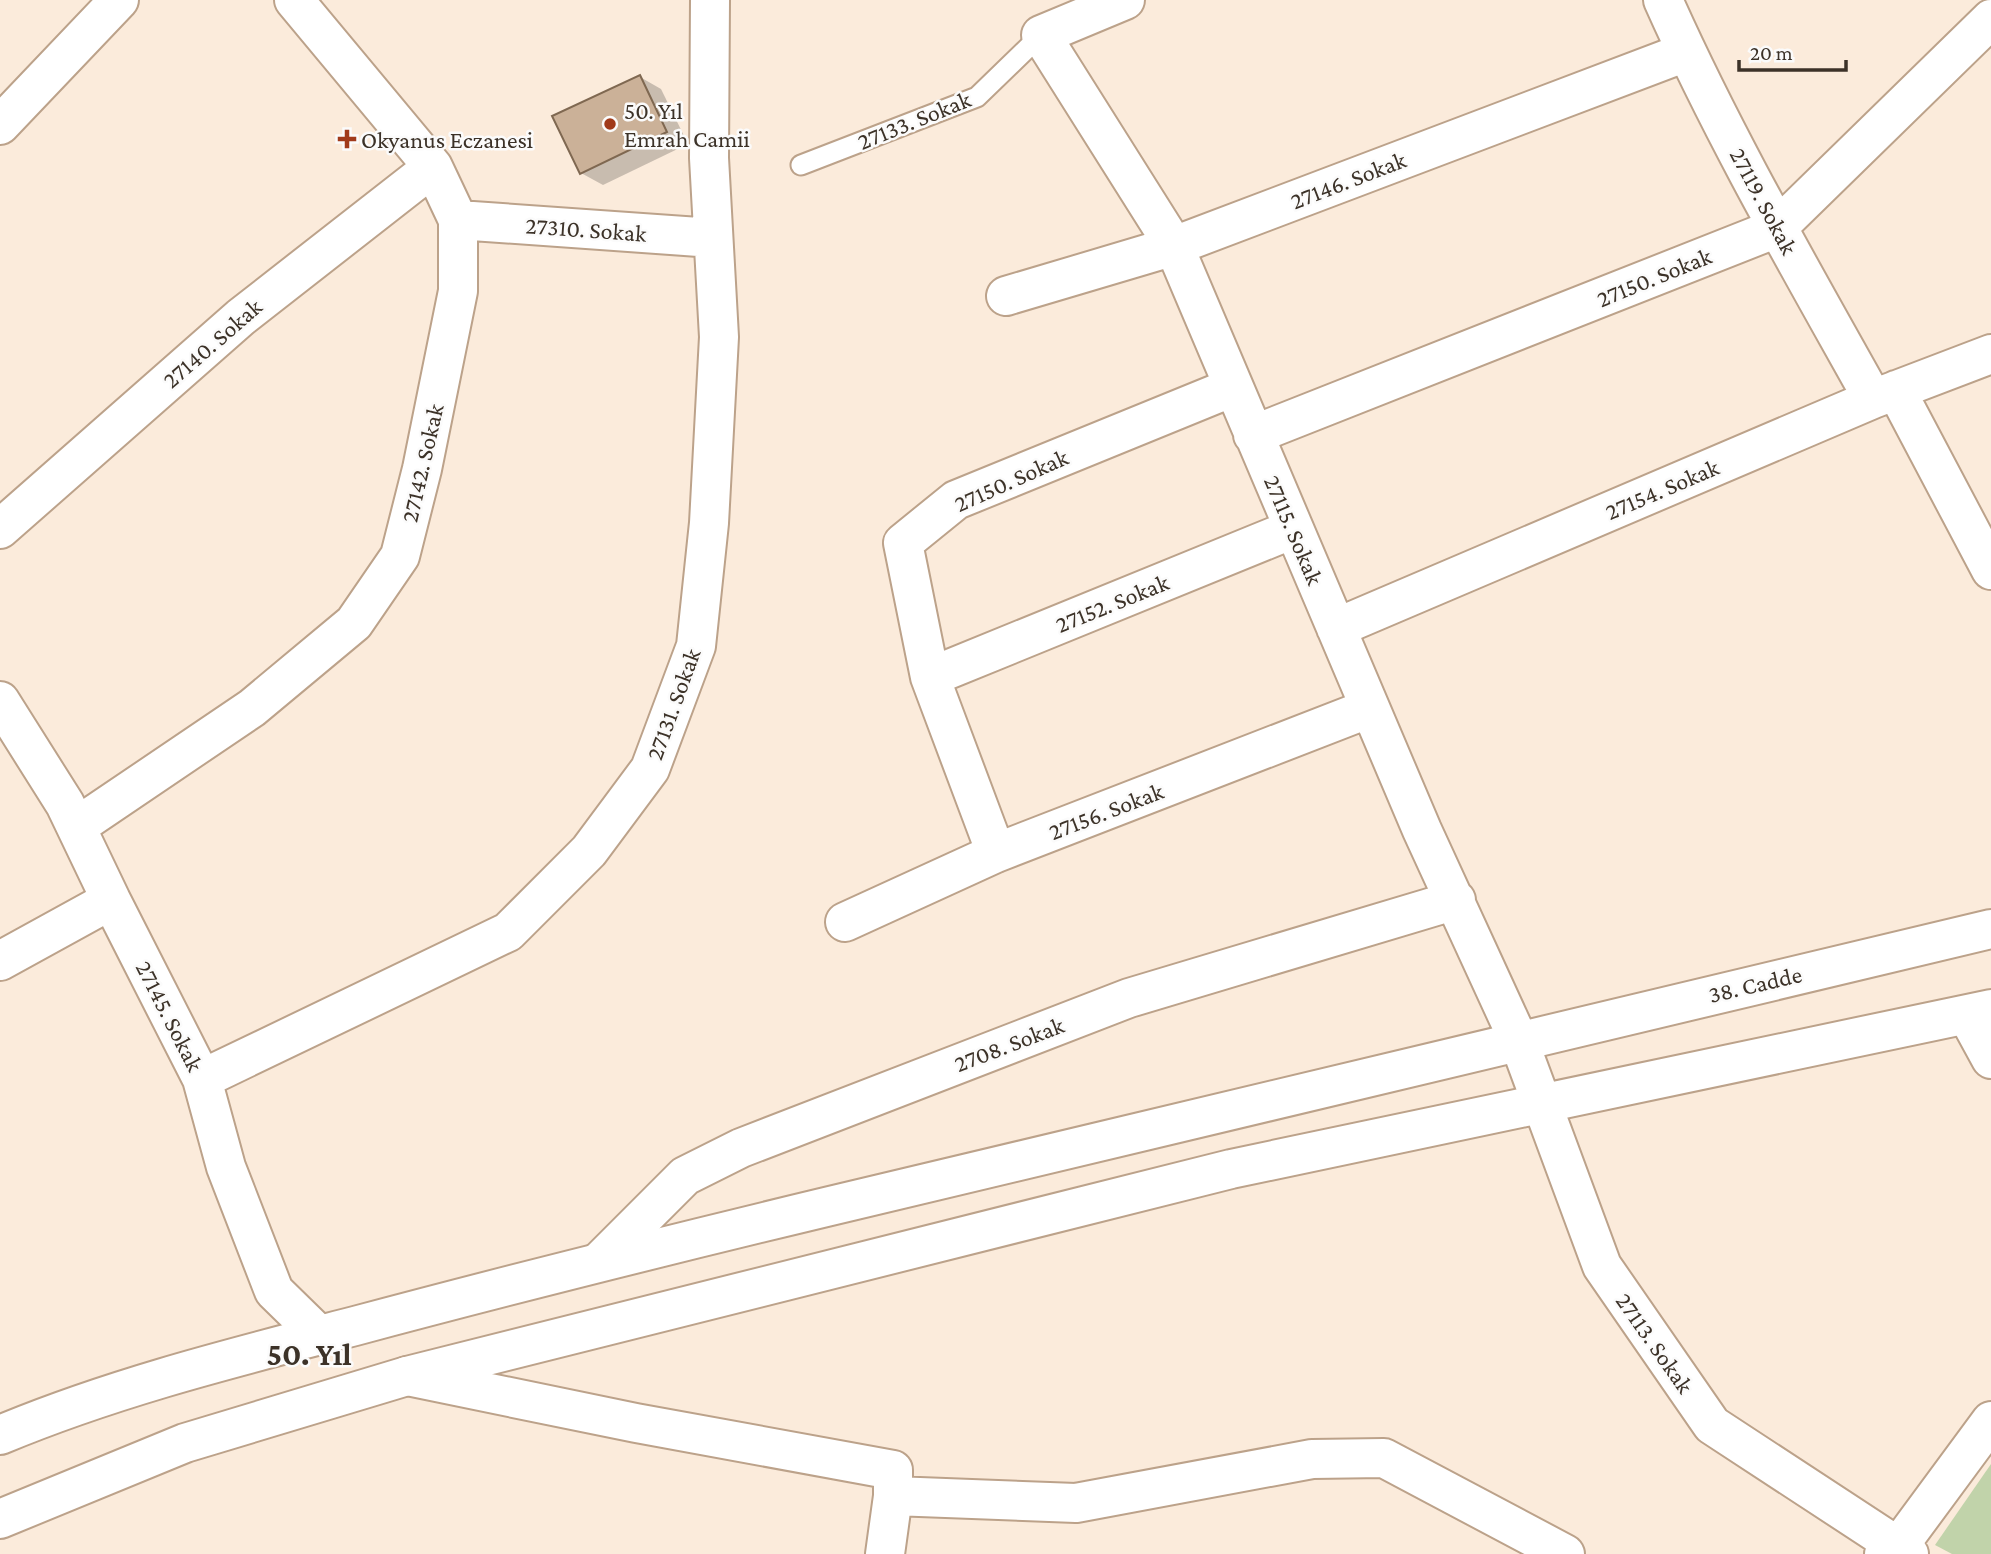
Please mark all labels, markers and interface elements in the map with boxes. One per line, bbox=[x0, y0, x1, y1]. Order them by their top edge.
scale bar bbox=[1739, 28, 1846, 72]
text: 20 m bbox=[1750, 41, 1793, 65]
street label: 27133. Sokak bbox=[854, 85, 975, 155]
place label: 50. Yıl Emrah Camii bbox=[624, 97, 750, 152]
marker: 50. Yıl Emrah Camii bbox=[602, 116, 618, 132]
place label: Okyanus Eczanesi bbox=[361, 126, 533, 153]
marker: Okyanus Eczanesi bbox=[339, 131, 355, 147]
street label: 27119. Sokak bbox=[1725, 143, 1804, 259]
street label: 27146. Sokak bbox=[1287, 145, 1410, 214]
street label: 27310. Sokak bbox=[525, 211, 648, 247]
street label: 27150. Sokak bbox=[1593, 242, 1716, 312]
street label: 27140. Sokak bbox=[157, 292, 267, 393]
street label: 27142. Sokak bbox=[395, 401, 449, 525]
street label: 27150. Sokak bbox=[950, 443, 1072, 517]
street label: 27154. Sokak bbox=[1601, 453, 1723, 525]
street label: 27115. Sokak bbox=[1259, 471, 1329, 589]
street label: 27152. Sokak bbox=[1052, 568, 1173, 638]
street label: 27131. Sokak bbox=[640, 644, 706, 763]
street label: 27156. Sokak bbox=[1045, 777, 1168, 845]
street label: 27145. Sokak bbox=[131, 956, 210, 1076]
street label: 38. Cadde bbox=[1706, 960, 1804, 1008]
street label: 2708. Sokak bbox=[950, 1011, 1068, 1077]
street label: 27113. Sokak bbox=[1611, 1288, 1700, 1399]
district label: 50. Yıl bbox=[266, 1336, 352, 1372]

